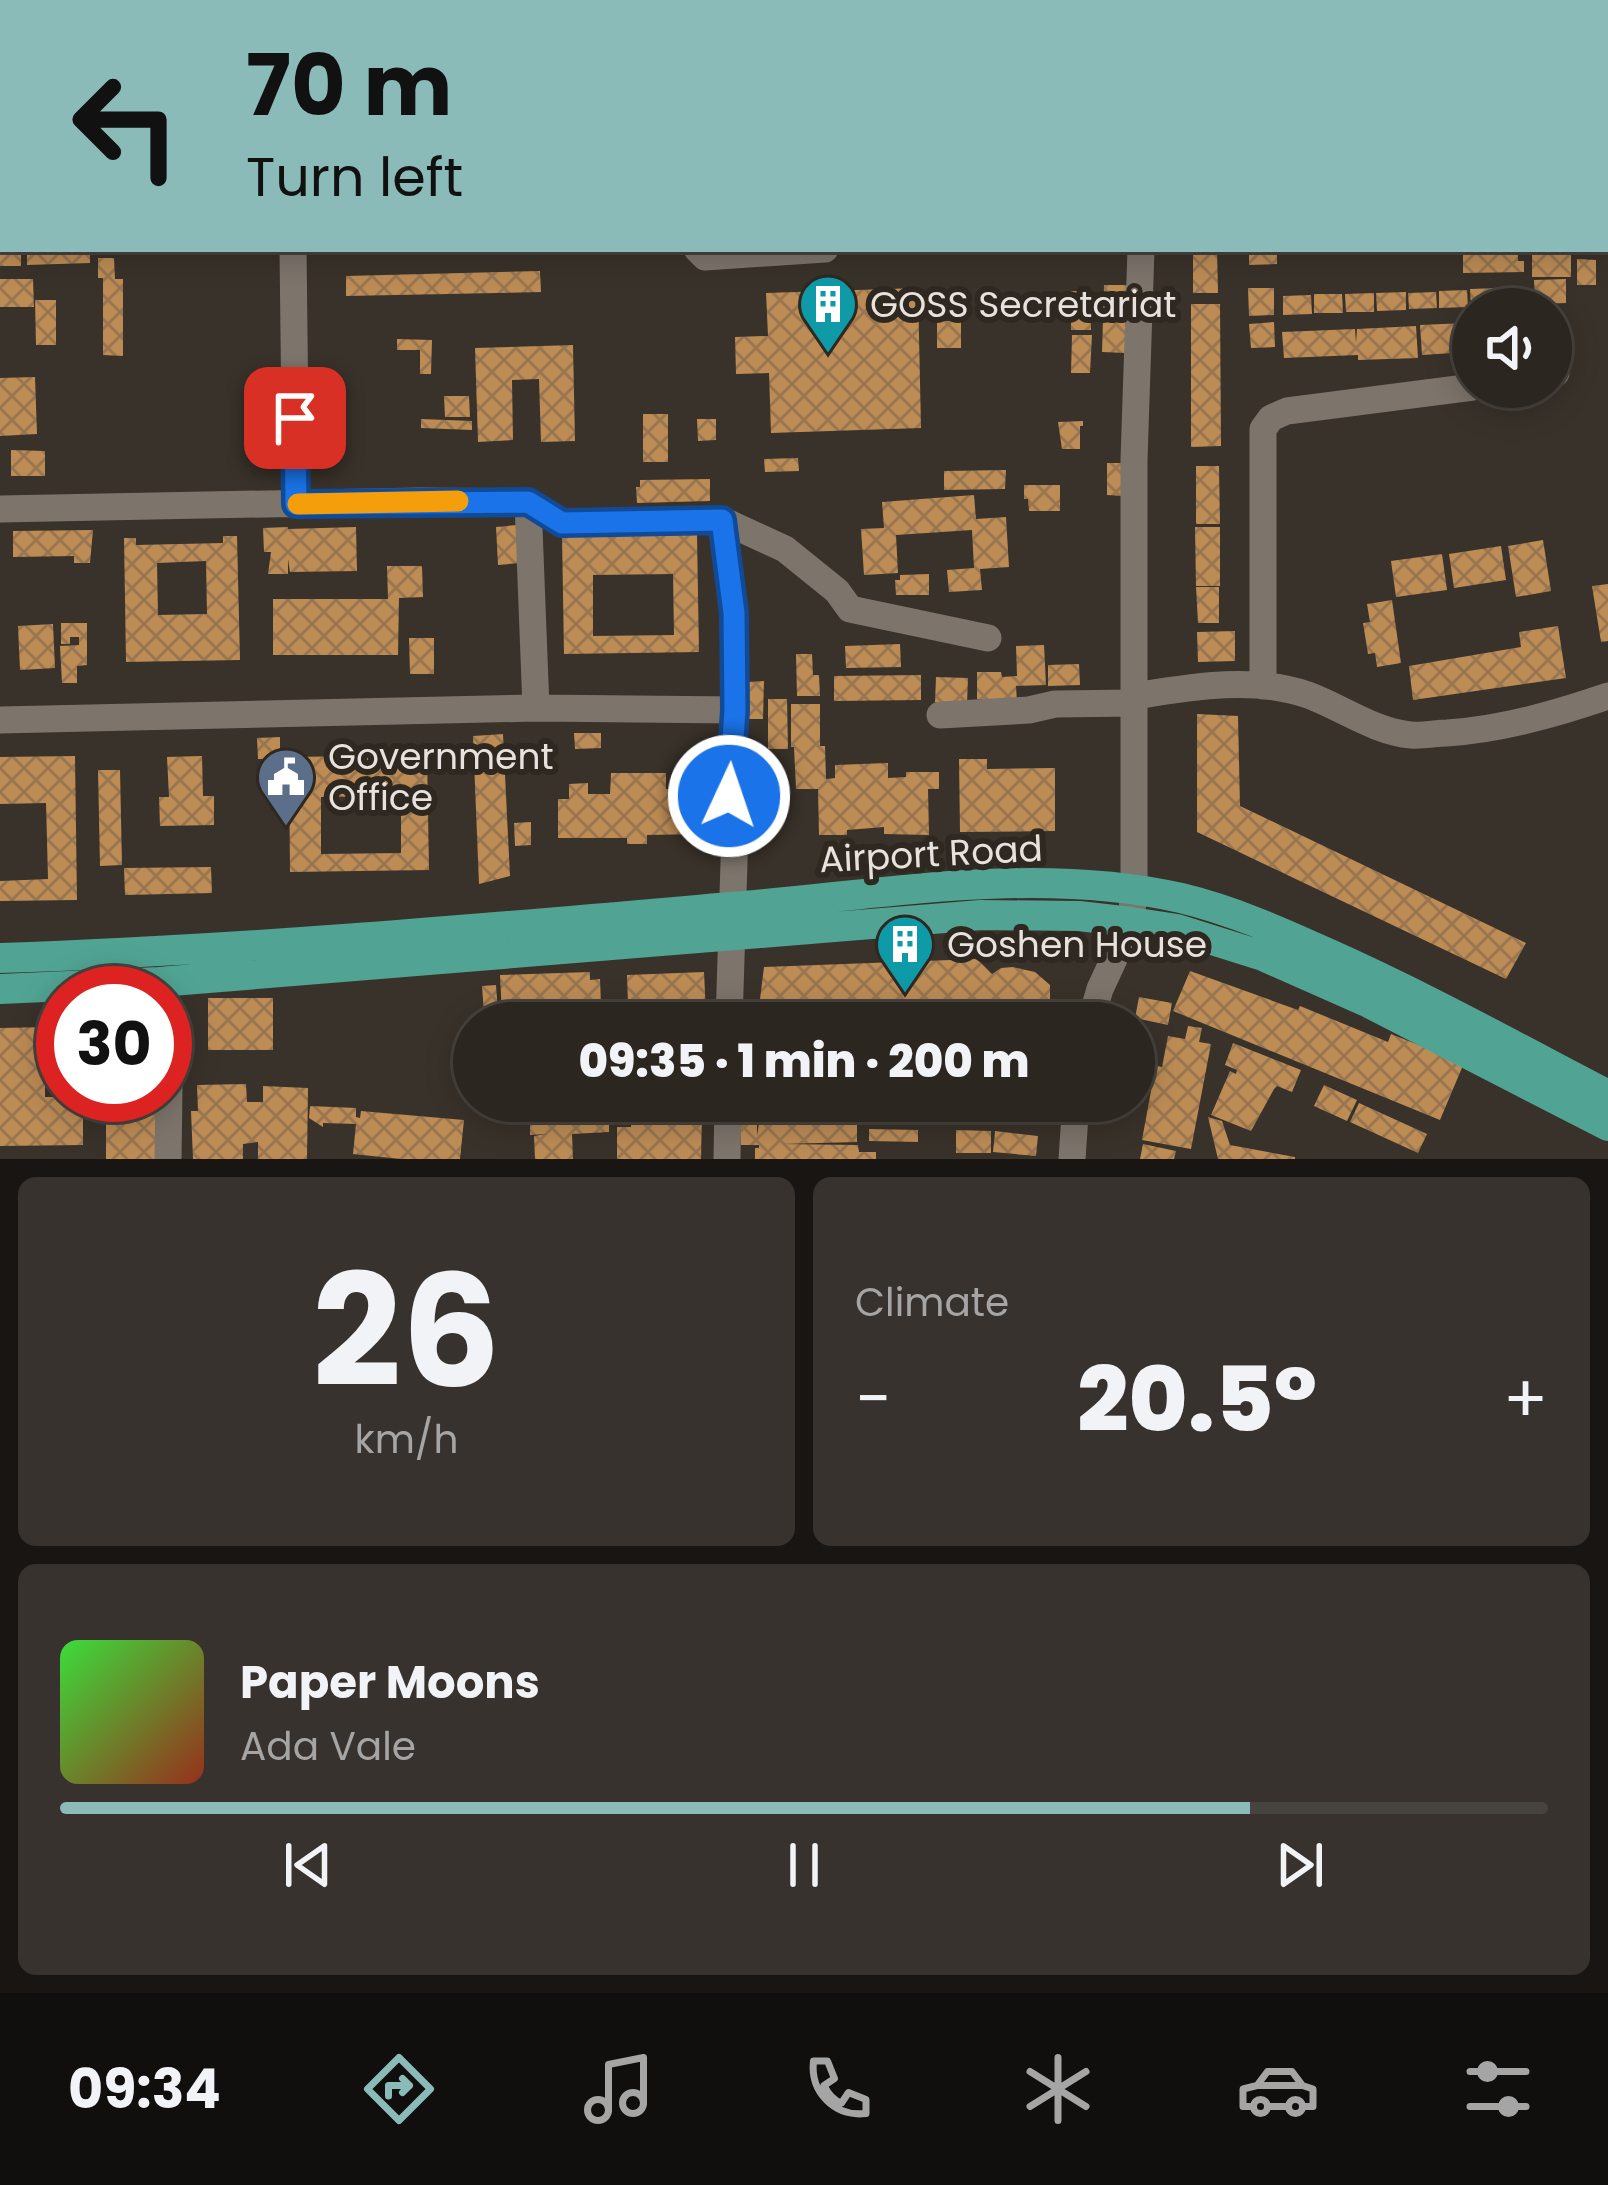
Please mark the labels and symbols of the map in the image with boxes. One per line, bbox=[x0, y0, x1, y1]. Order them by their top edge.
building icon: GOSS Secretariat bbox=[797, 273, 859, 355]
place label: GOSS Secretariat bbox=[870, 279, 1176, 330]
pin bbox=[244, 367, 346, 469]
place label: Government Office bbox=[328, 731, 554, 823]
position arrow bbox=[666, 733, 792, 859]
public building icon: Government Office bbox=[255, 746, 317, 828]
street label: Airport Road bbox=[818, 823, 1044, 885]
building icon: Goshen House bbox=[874, 913, 936, 995]
place label: Goshen House bbox=[947, 919, 1207, 970]
speed limit sign: 30 bbox=[36, 966, 192, 1122]

